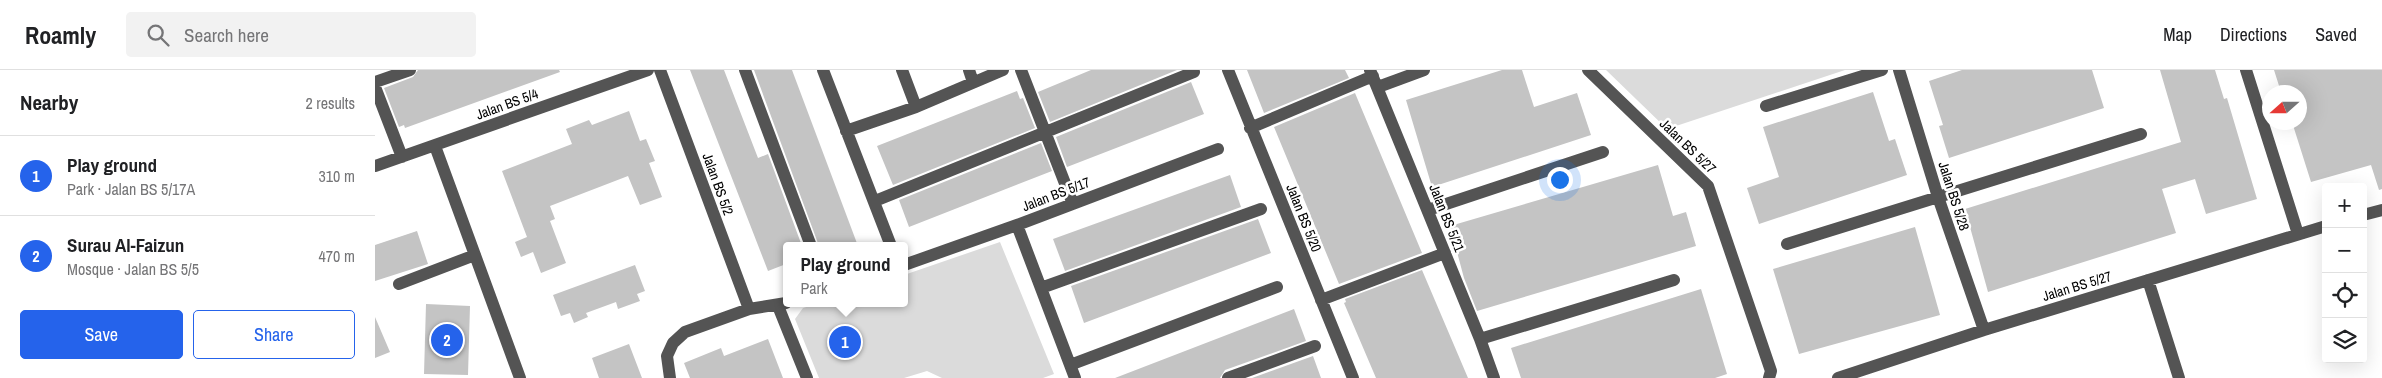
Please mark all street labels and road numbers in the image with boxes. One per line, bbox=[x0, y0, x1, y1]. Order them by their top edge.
street label: Jalan BS 5/4 bbox=[473, 84, 541, 124]
street label: Jalan BS 5/27 bbox=[1656, 115, 1720, 177]
street label: Jalan BS 5/2 bbox=[698, 150, 738, 218]
street label: Jalan BS 5/28 bbox=[1934, 159, 1974, 233]
street label: Jalan BS 5/17 bbox=[1019, 173, 1093, 215]
street label: Jalan BS 5/20 bbox=[1282, 181, 1326, 255]
street label: Jalan BS 5/21 bbox=[1425, 181, 1469, 255]
street label: Jalan BS 5/27 bbox=[2040, 267, 2114, 305]

